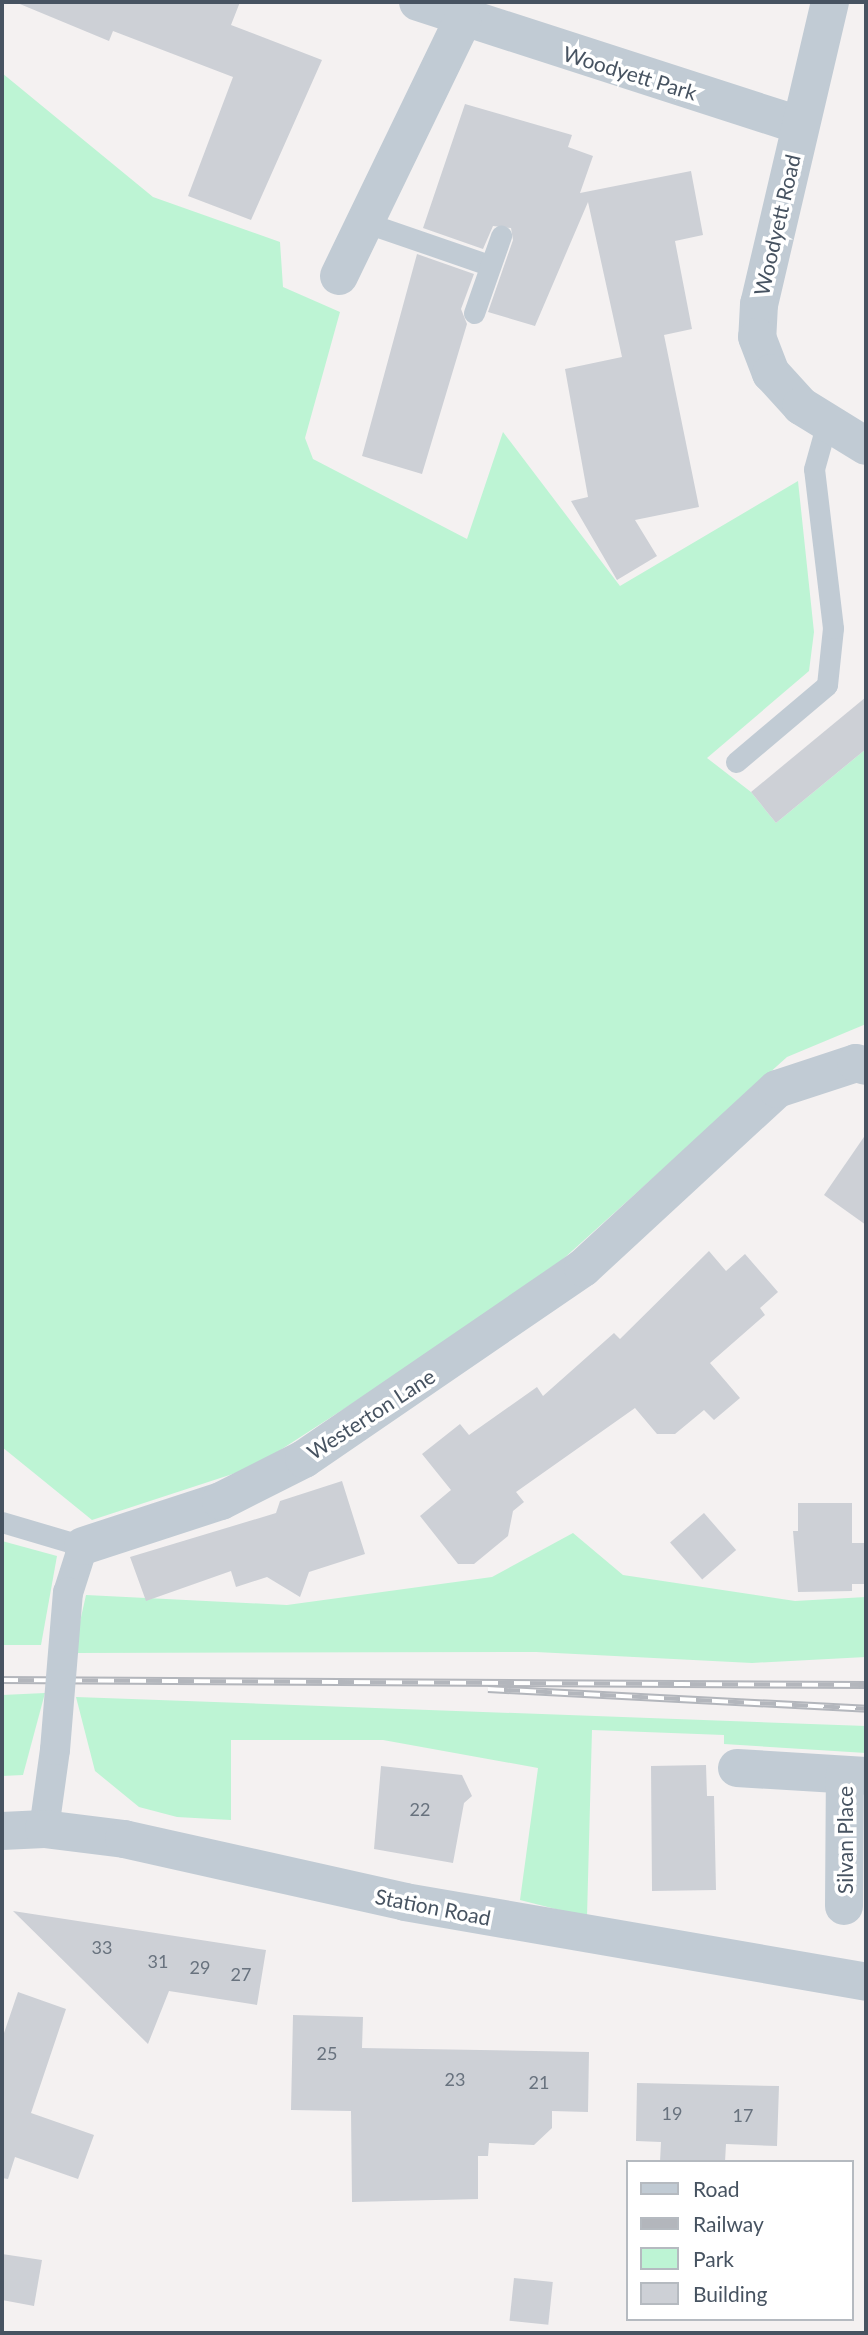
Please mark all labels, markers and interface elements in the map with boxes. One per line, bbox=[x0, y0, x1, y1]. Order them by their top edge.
street label: Woodyett Park bbox=[560, 41, 700, 105]
street label: Woodyett Road bbox=[749, 152, 805, 298]
street label: Westerton Lane bbox=[302, 1363, 440, 1465]
street label: Silvan Place bbox=[832, 1786, 858, 1894]
house number: 22 bbox=[410, 1798, 430, 1820]
street label: Station Road bbox=[373, 1883, 493, 1931]
house number: 33 bbox=[92, 1936, 112, 1958]
house number: 31 bbox=[148, 1950, 168, 1972]
house number: 29 bbox=[190, 1956, 210, 1978]
house number: 27 bbox=[231, 1963, 251, 1985]
house number: 25 bbox=[317, 2042, 337, 2064]
house number: 23 bbox=[445, 2068, 465, 2090]
house number: 21 bbox=[529, 2071, 549, 2093]
house number: 19 bbox=[662, 2102, 682, 2124]
house number: 17 bbox=[733, 2104, 753, 2126]
legend bbox=[626, 2160, 854, 2321]
text: Road bbox=[693, 2176, 740, 2201]
text: Railway bbox=[693, 2211, 764, 2236]
text: Park bbox=[693, 2246, 734, 2271]
text: Building bbox=[693, 2281, 768, 2306]

